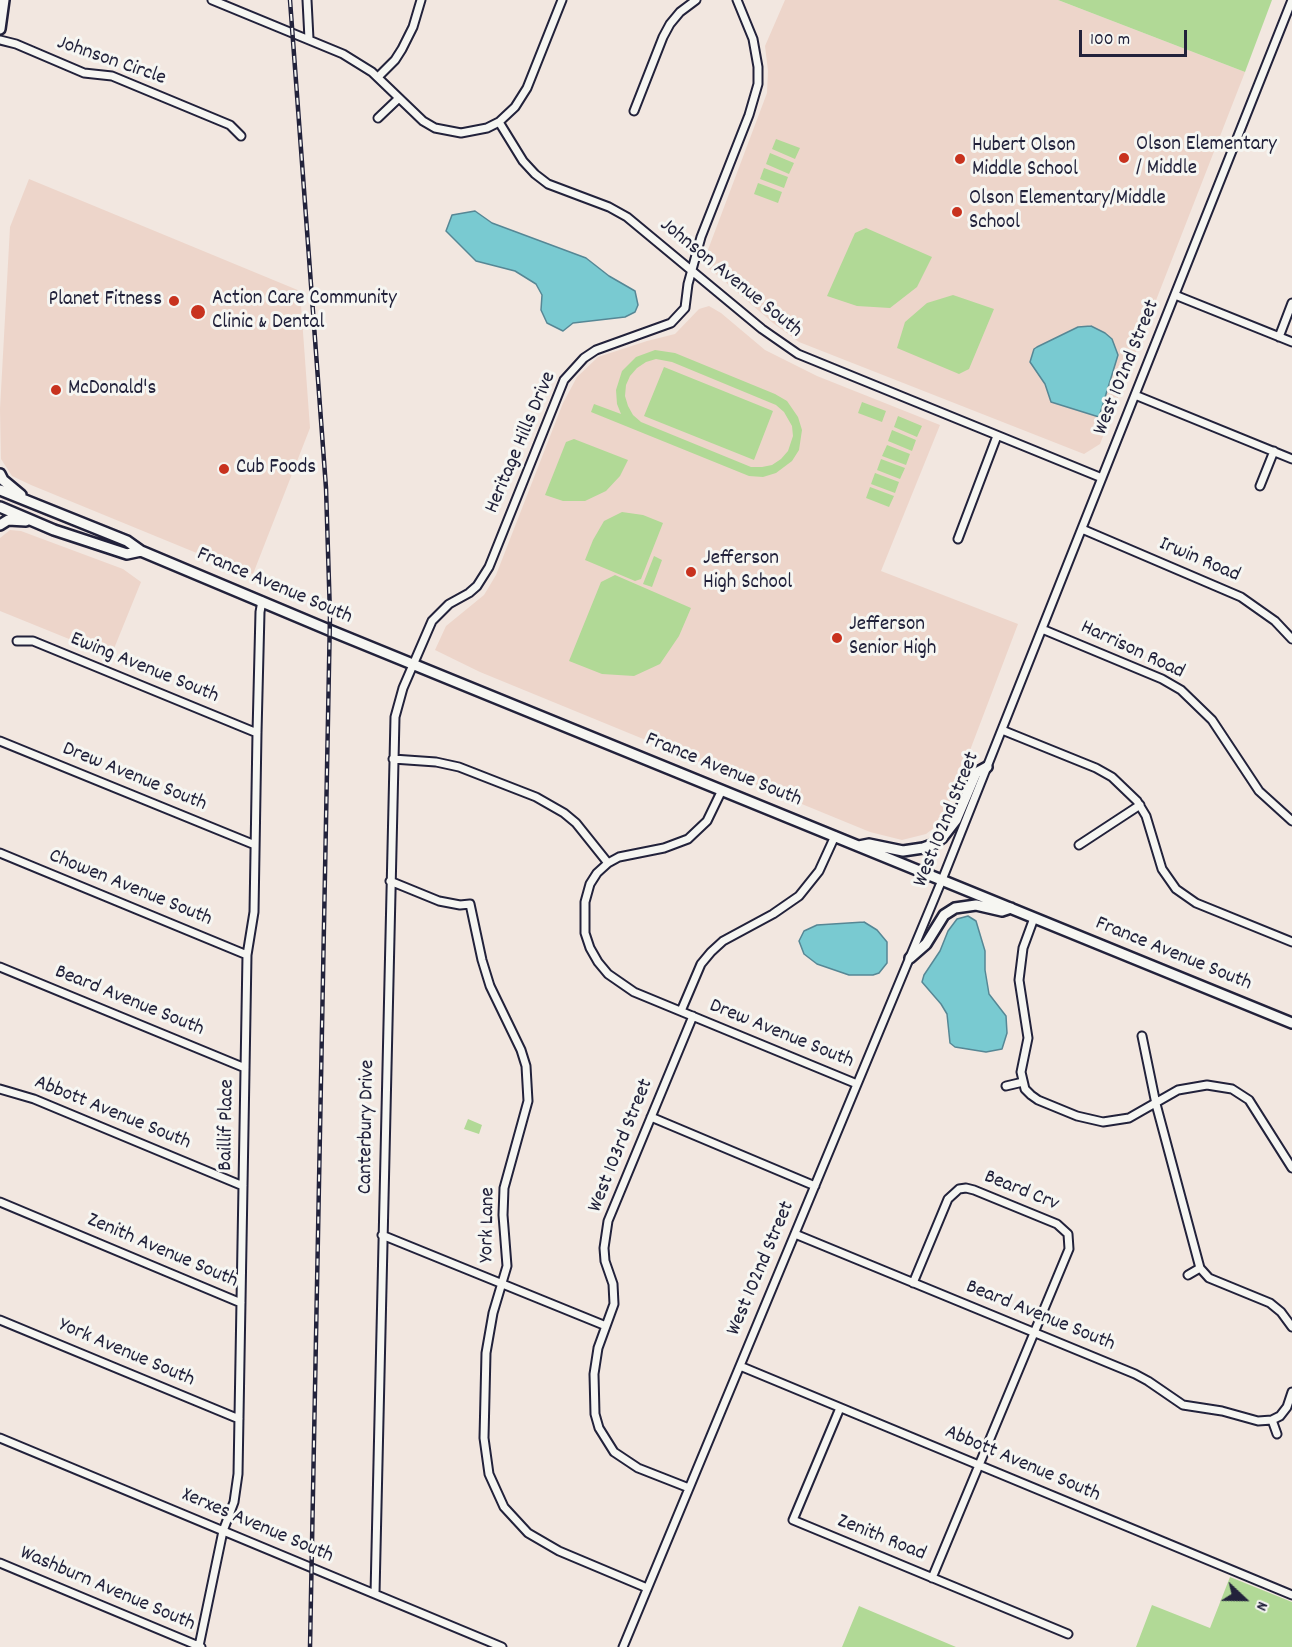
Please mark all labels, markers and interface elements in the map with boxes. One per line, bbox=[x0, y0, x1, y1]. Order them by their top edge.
scale bar bbox=[1082, 18, 1190, 56]
text: 100 m bbox=[1090, 28, 1130, 53]
street label: Johnson Circle bbox=[53, 32, 169, 92]
place label: Olson Elementary / Middle bbox=[1136, 133, 1277, 183]
place label: Hubert Olson Middle School bbox=[972, 134, 1078, 184]
marker: Olson Elementary / Middle bbox=[1117, 151, 1131, 165]
marker: Hubert Olson Middle School bbox=[953, 152, 967, 166]
place label: Olson Elementary/Middle School bbox=[969, 187, 1166, 237]
marker: Olson Elementary/Middle School bbox=[950, 205, 964, 219]
street label: Johnson Avenue South bbox=[654, 214, 806, 344]
place label: Action Care Community Clinic & Dental bbox=[212, 287, 397, 337]
place label: Planet Fitness bbox=[49, 288, 162, 314]
marker: Planet Fitness bbox=[167, 294, 181, 308]
street label: West 102nd Street bbox=[1089, 297, 1167, 439]
marker: Action Care Community Clinic & Dental bbox=[189, 303, 207, 321]
street label: Heritage Hills Drive bbox=[481, 368, 563, 518]
place label: McDonald's bbox=[68, 377, 156, 403]
marker: McDonald's bbox=[49, 383, 63, 397]
place label: Cub Foods bbox=[236, 456, 316, 482]
marker: Cub Foods bbox=[217, 462, 231, 476]
street label: Irwin Road bbox=[1155, 533, 1243, 589]
street label: France Avenue South bbox=[192, 543, 356, 631]
place label: Jefferson High School bbox=[703, 547, 792, 597]
marker: Jefferson High School bbox=[684, 565, 698, 579]
place label: Jefferson Senior High bbox=[849, 613, 936, 663]
street label: Harrison Road bbox=[1076, 616, 1188, 686]
street label: Ewing Avenue South bbox=[66, 628, 222, 710]
marker: Jefferson Senior High bbox=[830, 631, 844, 645]
street label: France Avenue South bbox=[641, 728, 805, 814]
street label: Drew Avenue South bbox=[58, 738, 210, 818]
street label: West 102nd Street bbox=[909, 749, 987, 891]
street label: Chowen Avenue South bbox=[45, 845, 215, 933]
street label: France Avenue South bbox=[1091, 912, 1255, 998]
street label: Beard Avenue South bbox=[51, 961, 207, 1043]
street label: Drew Avenue South bbox=[705, 995, 857, 1075]
street label: Canterbury Drive bbox=[354, 1060, 382, 1194]
street label: Abbott Avenue South bbox=[30, 1071, 194, 1157]
street label: West 103rd Street bbox=[584, 1076, 660, 1216]
street label: Baillif Place bbox=[215, 1079, 241, 1171]
street label: Beard Crv bbox=[980, 1166, 1062, 1218]
street label: York Lane bbox=[476, 1187, 502, 1263]
street label: West 102nd Street bbox=[722, 1198, 802, 1340]
street label: Zenith Avenue South bbox=[83, 1209, 241, 1295]
street label: Beard Avenue South bbox=[962, 1276, 1118, 1358]
street label: York Avenue South bbox=[54, 1314, 198, 1394]
street label: Abbott Avenue South bbox=[940, 1421, 1104, 1509]
street label: Xerxes Avenue South bbox=[177, 1484, 337, 1570]
street label: Zenith Road bbox=[833, 1510, 929, 1568]
street label: Washburn Avenue South bbox=[16, 1542, 198, 1638]
north arrow bbox=[1214, 1569, 1274, 1629]
text: N bbox=[1249, 1598, 1273, 1614]

